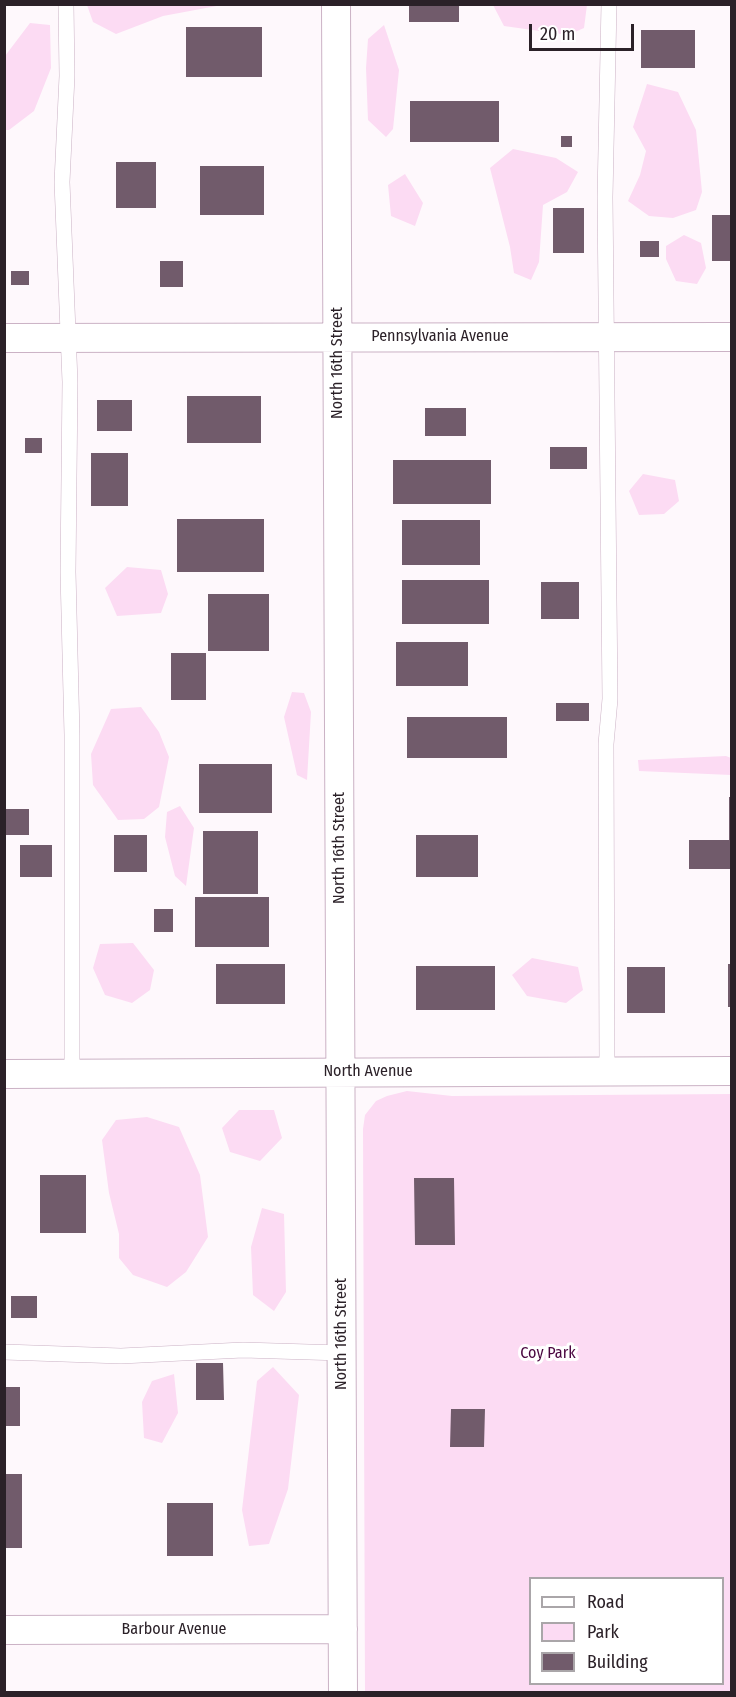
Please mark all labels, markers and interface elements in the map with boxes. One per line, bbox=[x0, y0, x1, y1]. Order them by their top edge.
scale bar bbox=[532, 12, 637, 50]
text: 20 m bbox=[540, 23, 575, 45]
street label: North 16th Street bbox=[328, 307, 348, 419]
street label: Pennsylvania Avenue bbox=[371, 327, 509, 347]
street label: North 16th Street bbox=[330, 792, 350, 904]
street label: North Avenue bbox=[323, 1062, 413, 1082]
street label: North 16th Street bbox=[332, 1278, 352, 1390]
park label: Coy Park bbox=[520, 1344, 576, 1364]
legend bbox=[529, 1577, 724, 1685]
text: Road bbox=[587, 1591, 624, 1613]
street label: Barbour Avenue bbox=[122, 1620, 226, 1640]
text: Park bbox=[587, 1621, 619, 1643]
text: Building bbox=[587, 1651, 648, 1673]

